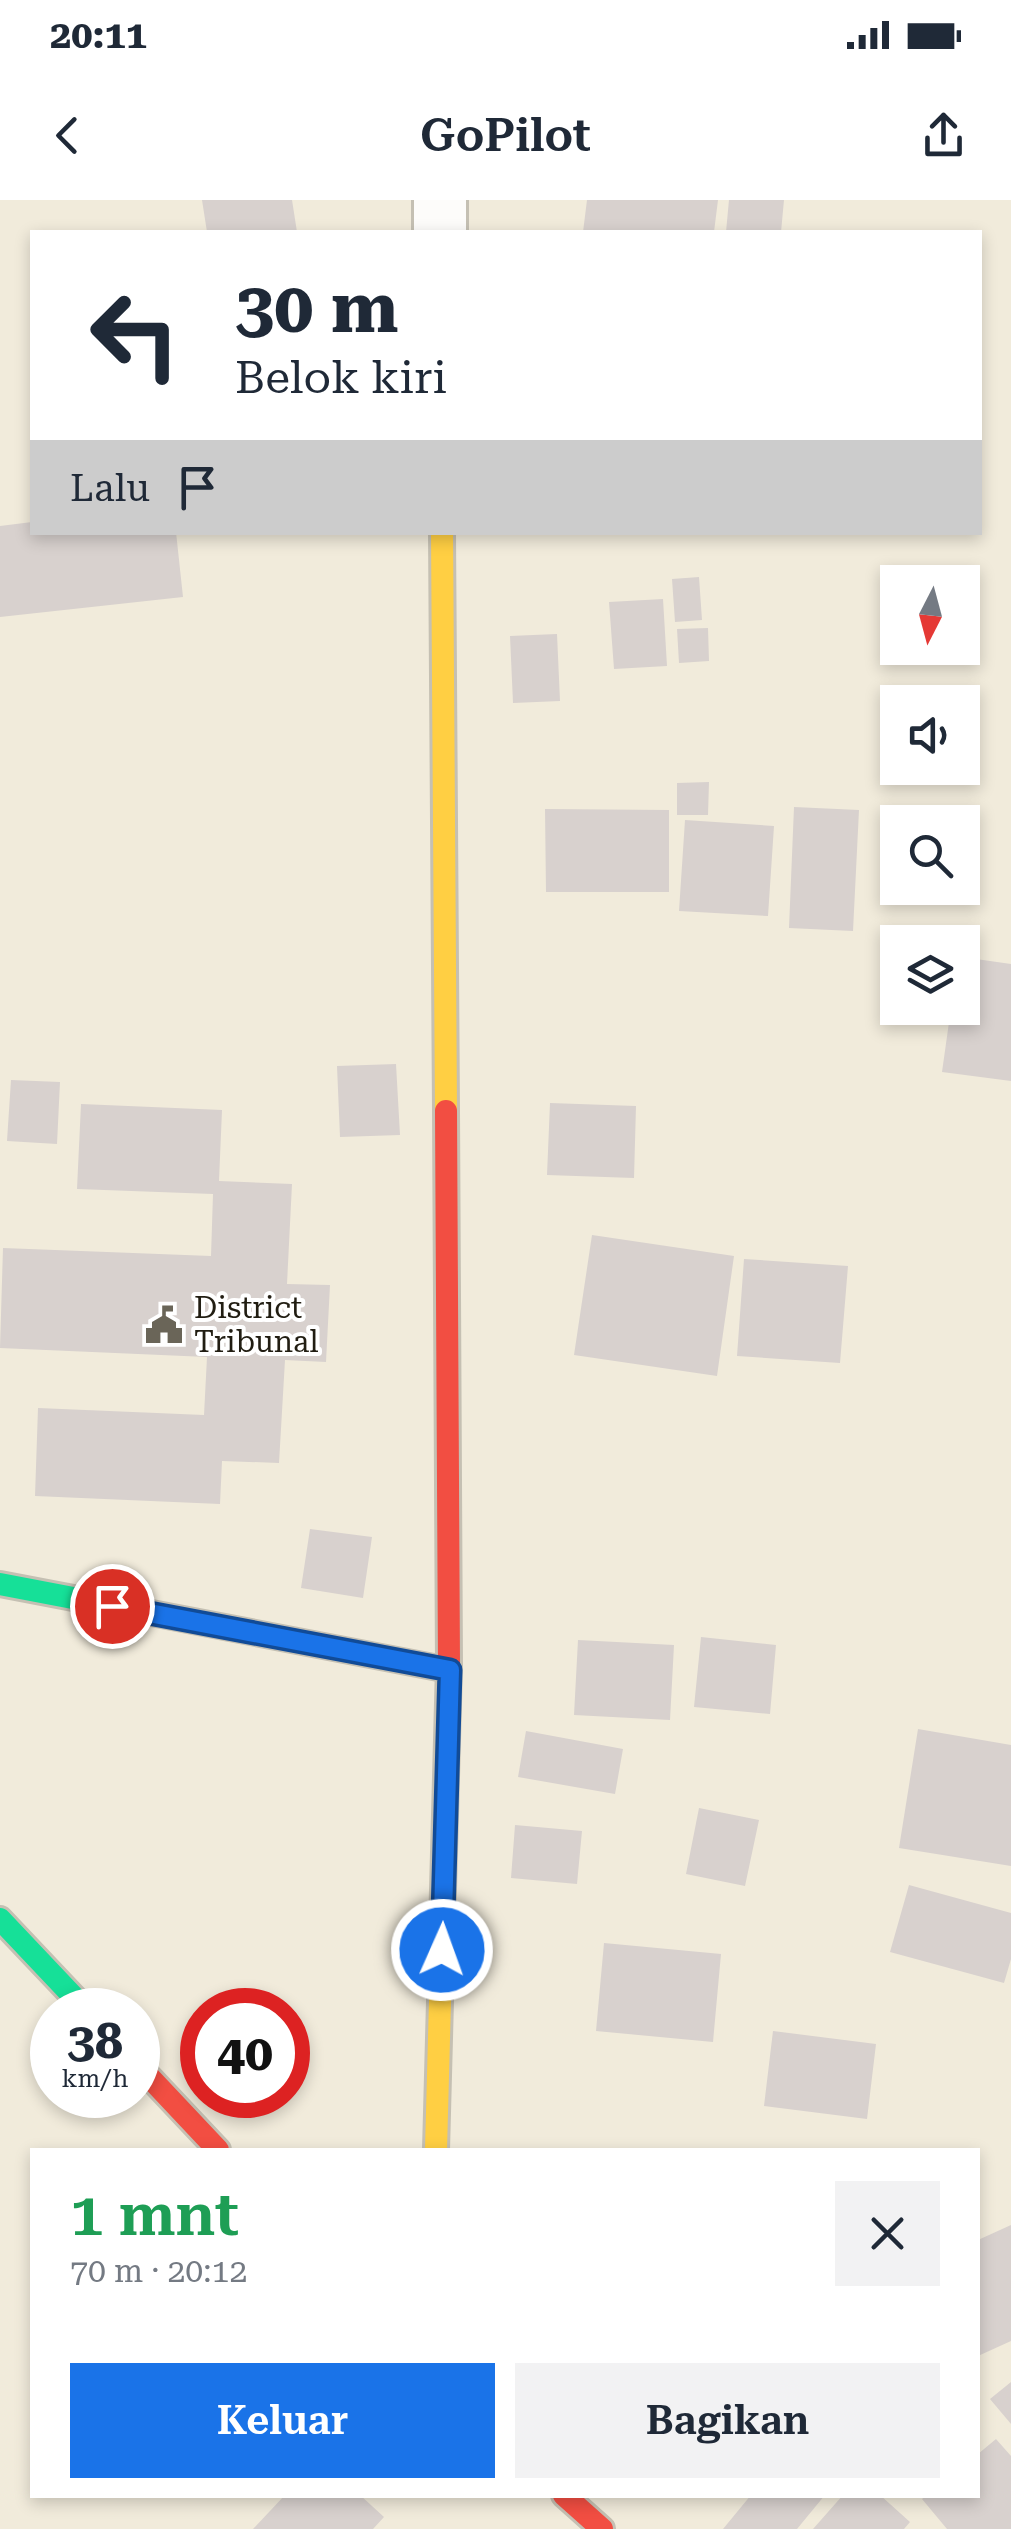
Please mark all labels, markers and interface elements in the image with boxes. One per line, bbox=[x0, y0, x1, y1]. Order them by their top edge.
text: 20:11 bbox=[50, 13, 147, 57]
icon: back bbox=[40, 108, 95, 163]
icon: share bbox=[916, 108, 971, 163]
text: GoPilot bbox=[420, 109, 591, 162]
text: 30 m bbox=[235, 267, 399, 349]
icon: left bbox=[70, 270, 200, 400]
text: Belok kiri bbox=[235, 351, 447, 404]
icon: arrive bbox=[170, 460, 225, 515]
text: Lalu bbox=[70, 466, 150, 510]
north arrow bbox=[880, 565, 980, 665]
map controls bbox=[880, 565, 980, 1025]
button: sound bbox=[880, 685, 980, 785]
button: search bbox=[880, 805, 980, 905]
button: layers bbox=[880, 925, 980, 1025]
place label: District Tribunal bbox=[194, 1290, 319, 1359]
public building icon: District Tribunal bbox=[143, 1304, 185, 1346]
pin bbox=[70, 1564, 155, 1649]
icon: arrive bbox=[85, 1579, 140, 1634]
position arrow bbox=[390, 1898, 494, 2002]
speed limit sign: 40 bbox=[180, 1988, 310, 2118]
text: 38 bbox=[67, 2012, 123, 2070]
text: km/h bbox=[62, 2064, 128, 2093]
text: 1 mnt bbox=[70, 2179, 239, 2250]
button: close bbox=[835, 2181, 940, 2286]
text: 70 m · 20:12 bbox=[70, 2252, 247, 2290]
button: Keluar bbox=[70, 2363, 495, 2478]
button: Bagikan bbox=[515, 2363, 940, 2478]

